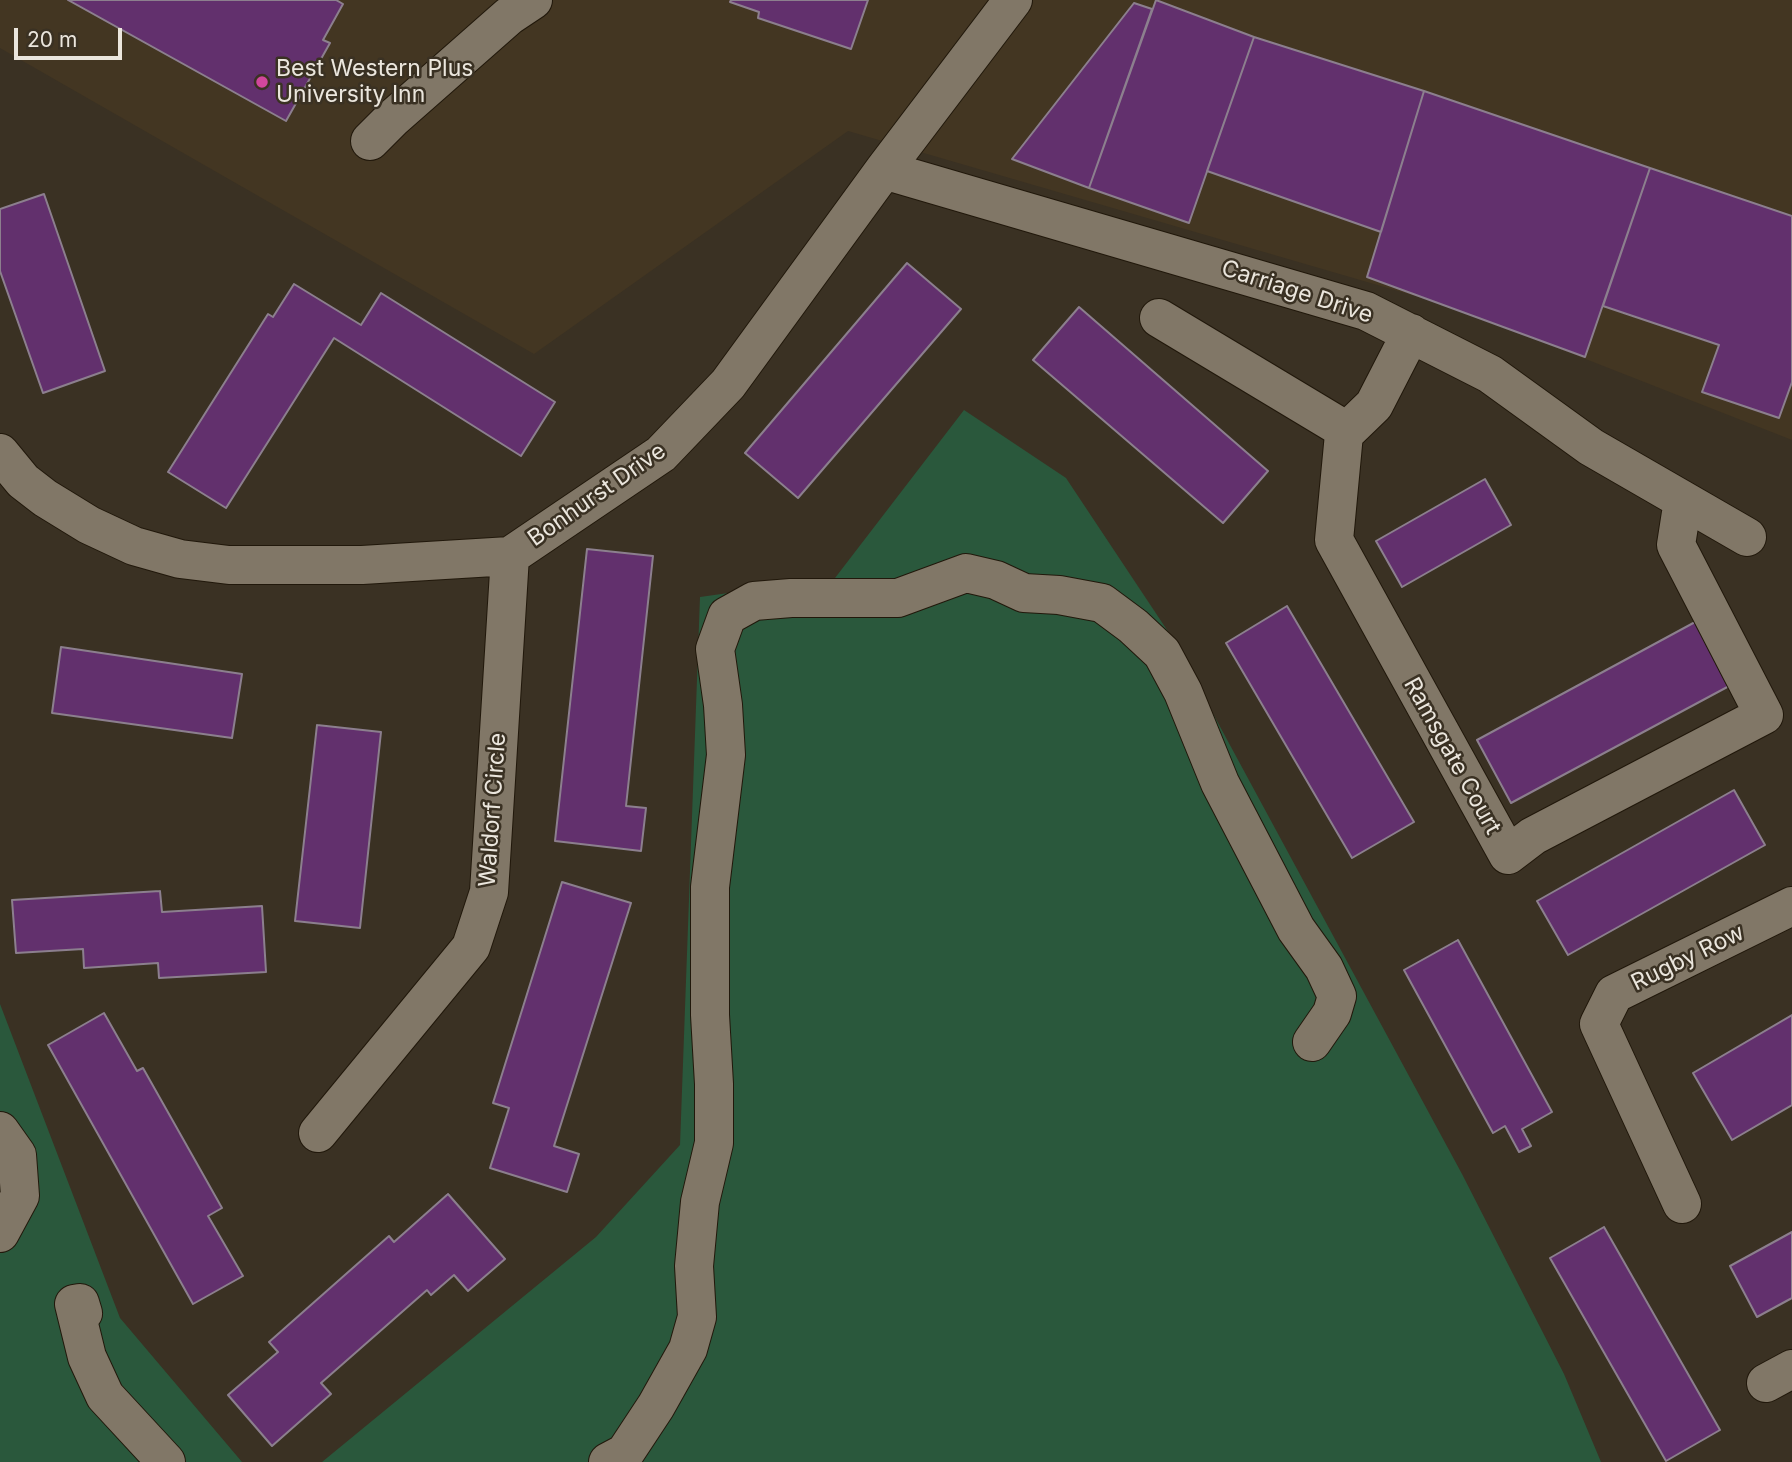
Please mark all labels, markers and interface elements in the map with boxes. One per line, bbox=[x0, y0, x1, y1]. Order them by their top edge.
scale bar bbox=[18, 14, 126, 58]
text: 20 m bbox=[27, 27, 77, 52]
place label: Best Western Plus University Inn bbox=[276, 55, 473, 109]
marker: Best Western Plus University Inn bbox=[254, 74, 270, 90]
street label: Carriage Drive bbox=[1218, 255, 1376, 329]
street label: Bonhurst Drive bbox=[523, 437, 671, 553]
street label: Ramsgate Court bbox=[1398, 673, 1506, 839]
street label: Waldorf Circle bbox=[474, 732, 512, 888]
street label: Rugby Row bbox=[1627, 919, 1749, 997]

